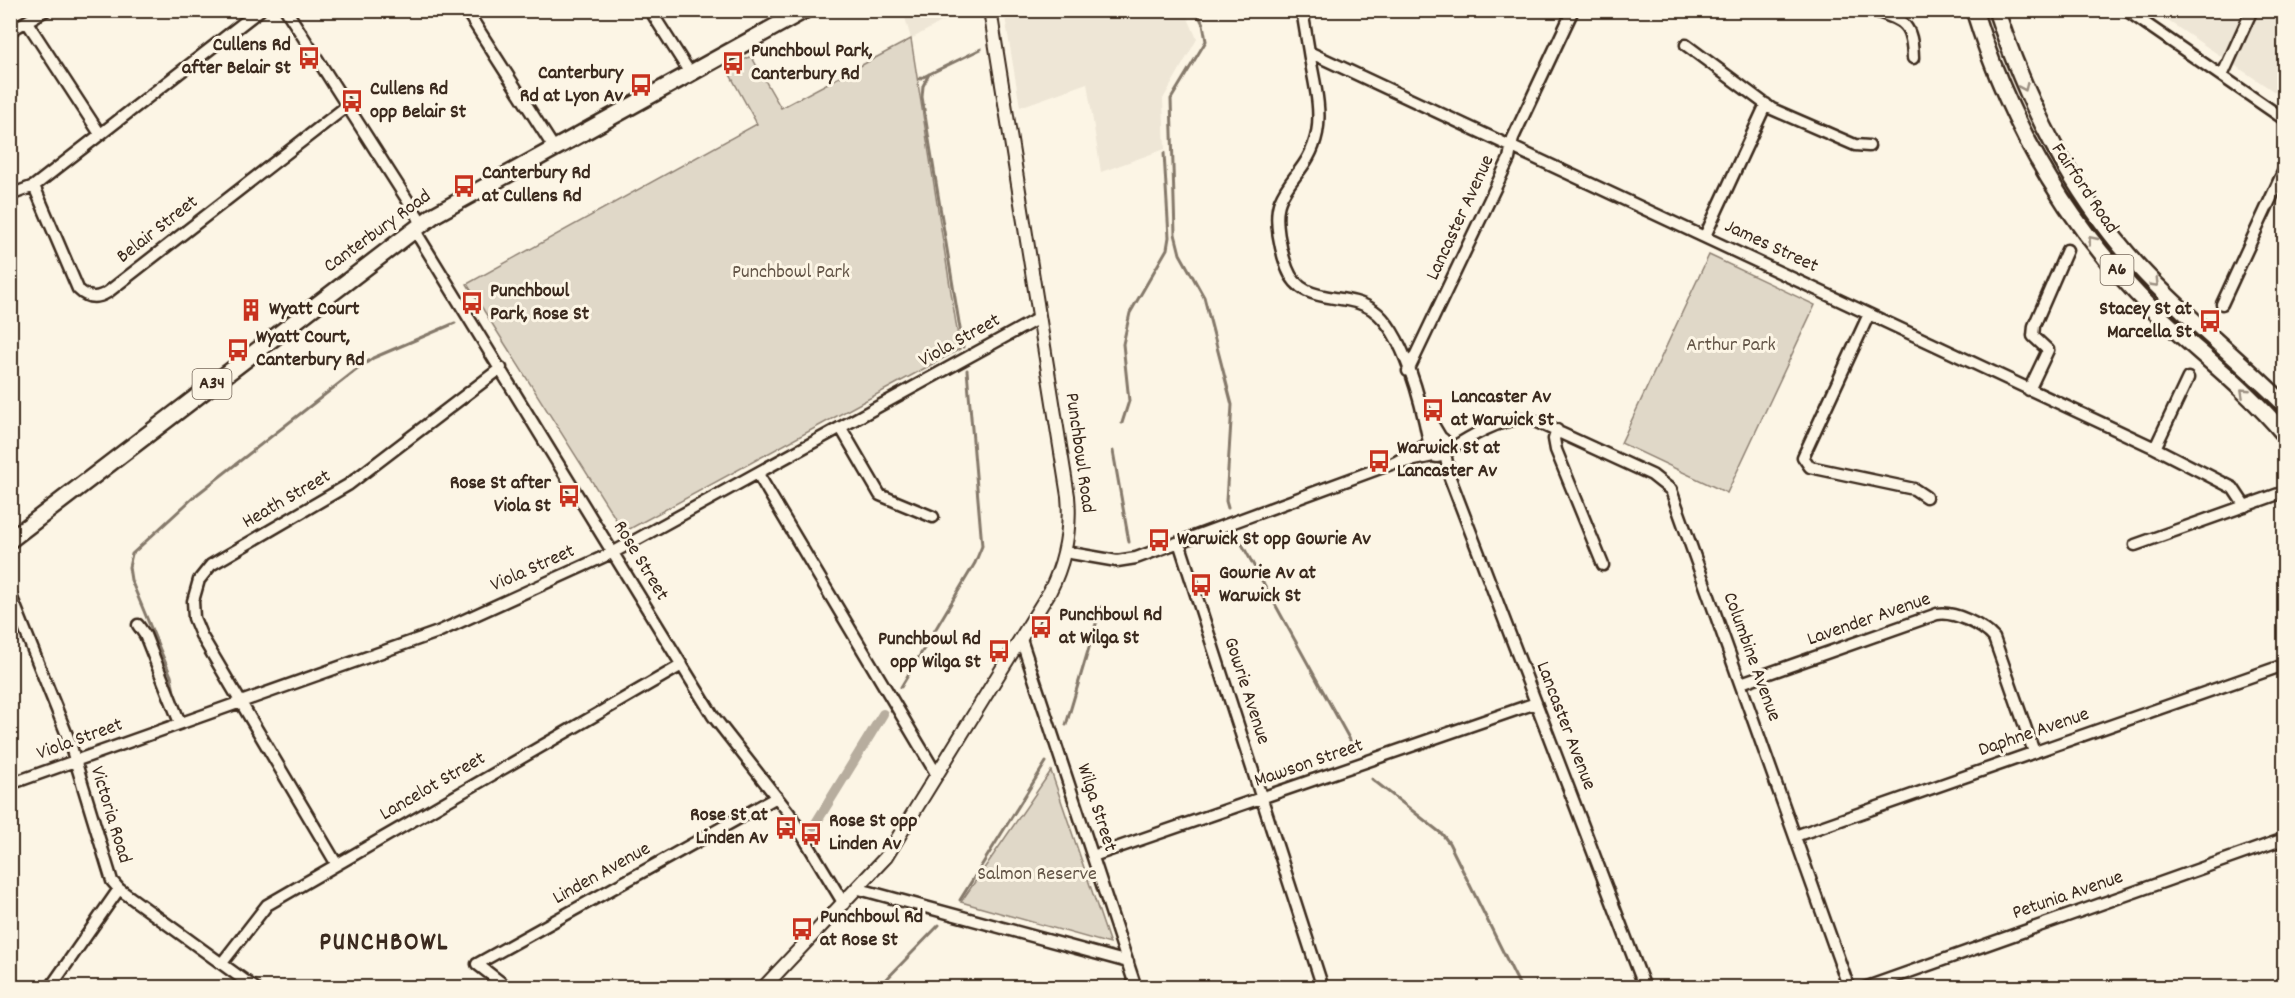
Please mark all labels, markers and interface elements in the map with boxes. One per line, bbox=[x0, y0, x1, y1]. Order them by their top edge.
place label: Cullens Rd after Belair St bbox=[182, 32, 292, 83]
place label: Punchbowl Park, Canterbury Rd bbox=[751, 38, 873, 89]
bus stop icon: Cullens Rd after Belair St bbox=[296, 45, 322, 71]
bus stop icon: Punchbowl Park, Canterbury Rd bbox=[720, 50, 746, 76]
place label: Canterbury Rd at Lyon Av bbox=[520, 60, 624, 111]
bus stop icon: Canterbury Rd at Lyon Av bbox=[628, 72, 654, 98]
place label: Cullens Rd opp Belair St bbox=[370, 76, 467, 127]
one-way arrow bbox=[2017, 81, 2029, 92]
bus stop icon: Cullens Rd opp Belair St bbox=[339, 88, 365, 114]
street label: Fairford Road bbox=[2043, 138, 2125, 240]
street label: Lancaster Avenue bbox=[1420, 150, 1502, 285]
place label: Canterbury Rd at Cullens Rd bbox=[482, 160, 591, 211]
bus stop icon: Canterbury Rd at Cullens Rd bbox=[451, 173, 477, 199]
street label: Canterbury Road bbox=[318, 183, 438, 281]
street label: Belair Street bbox=[111, 189, 205, 271]
street label: James Street bbox=[1719, 213, 1823, 281]
one-way arrow bbox=[2088, 235, 2099, 246]
road number: A6 bbox=[2100, 255, 2134, 285]
park label: Punchbowl Park bbox=[732, 259, 850, 287]
one-way arrow bbox=[2148, 276, 2159, 287]
place label: Punchbowl Park, Rose St bbox=[490, 278, 590, 329]
bus stop icon: Punchbowl Park, Rose St bbox=[459, 290, 485, 316]
place label: Wyatt Court bbox=[269, 296, 360, 324]
place label: Stacey St at Marcella St bbox=[2099, 296, 2193, 347]
building icon: Wyatt Court bbox=[238, 297, 264, 323]
street label: Viola Street bbox=[914, 307, 1006, 375]
bus stop icon: Stacey St at Marcella St bbox=[2197, 308, 2223, 334]
place label: Wyatt Court, Canterbury Rd bbox=[256, 324, 365, 375]
park label: Arthur Park bbox=[1686, 332, 1776, 360]
bus stop icon: Wyatt Court, Canterbury Rd bbox=[225, 337, 251, 363]
road number: A34 bbox=[192, 369, 232, 399]
place label: Lancaster Av at Warwick St bbox=[1451, 384, 1555, 435]
one-way arrow bbox=[2241, 388, 2251, 399]
street label: Punchbowl Road bbox=[1057, 391, 1101, 515]
bus stop icon: Lancaster Av at Warwick St bbox=[1420, 397, 1446, 423]
place label: Warwick St at Lancaster Av bbox=[1397, 435, 1501, 486]
bus stop icon: Warwick St at Lancaster Av bbox=[1366, 448, 1392, 474]
street label: Heath Street bbox=[238, 463, 336, 537]
place label: Rose St after Viola St bbox=[450, 470, 552, 521]
bus stop icon: Rose St after Viola St bbox=[556, 483, 582, 509]
street label: Rose Street bbox=[605, 516, 675, 606]
place label: Warwick St opp Gowrie Av bbox=[1177, 526, 1372, 554]
bus stop icon: Warwick St opp Gowrie Av bbox=[1146, 527, 1172, 553]
street label: Viola Street bbox=[486, 538, 580, 600]
place label: Gowrie Av at Warwick St bbox=[1219, 560, 1317, 611]
bus stop icon: Gowrie Av at Warwick St bbox=[1188, 572, 1214, 598]
street label: Lavender Avenue bbox=[1804, 586, 1935, 654]
street label: Columbine Avenue bbox=[1715, 589, 1787, 726]
place label: Punchbowl Rd at Wilga St bbox=[1059, 602, 1162, 653]
bus stop icon: Punchbowl Rd at Wilga St bbox=[1028, 614, 1054, 640]
place label: Punchbowl Rd opp Wilga St bbox=[878, 626, 982, 677]
street label: Gowrie Avenue bbox=[1216, 634, 1277, 748]
bus stop icon: Punchbowl Rd opp Wilga St bbox=[986, 638, 1012, 664]
street label: Lancaster Avenue bbox=[1528, 658, 1602, 794]
street label: Daphne Avenue bbox=[1975, 701, 2093, 765]
street label: Viola Street bbox=[33, 712, 127, 768]
street label: Mawson Street bbox=[1251, 732, 1367, 796]
street label: Lancelot Street bbox=[375, 745, 491, 829]
street label: Wilga Street bbox=[1069, 760, 1123, 856]
street label: Victoria Road bbox=[82, 763, 138, 867]
place label: Rose St at Linden Av bbox=[690, 802, 769, 853]
place label: Rose St opp Linden Av bbox=[829, 808, 918, 859]
bus stop icon: Rose St at Linden Av bbox=[773, 815, 799, 841]
bus stop icon: Rose St opp Linden Av bbox=[798, 821, 824, 847]
street label: Linden Avenue bbox=[548, 836, 656, 912]
park label: Salmon Reserve bbox=[977, 861, 1097, 889]
street label: Petunia Avenue bbox=[2009, 864, 2127, 928]
place label: Punchbowl Rd at Rose St bbox=[820, 904, 923, 955]
bus stop icon: Punchbowl Rd at Rose St bbox=[789, 916, 815, 942]
district label: PUNCHBOWL bbox=[319, 925, 449, 962]

